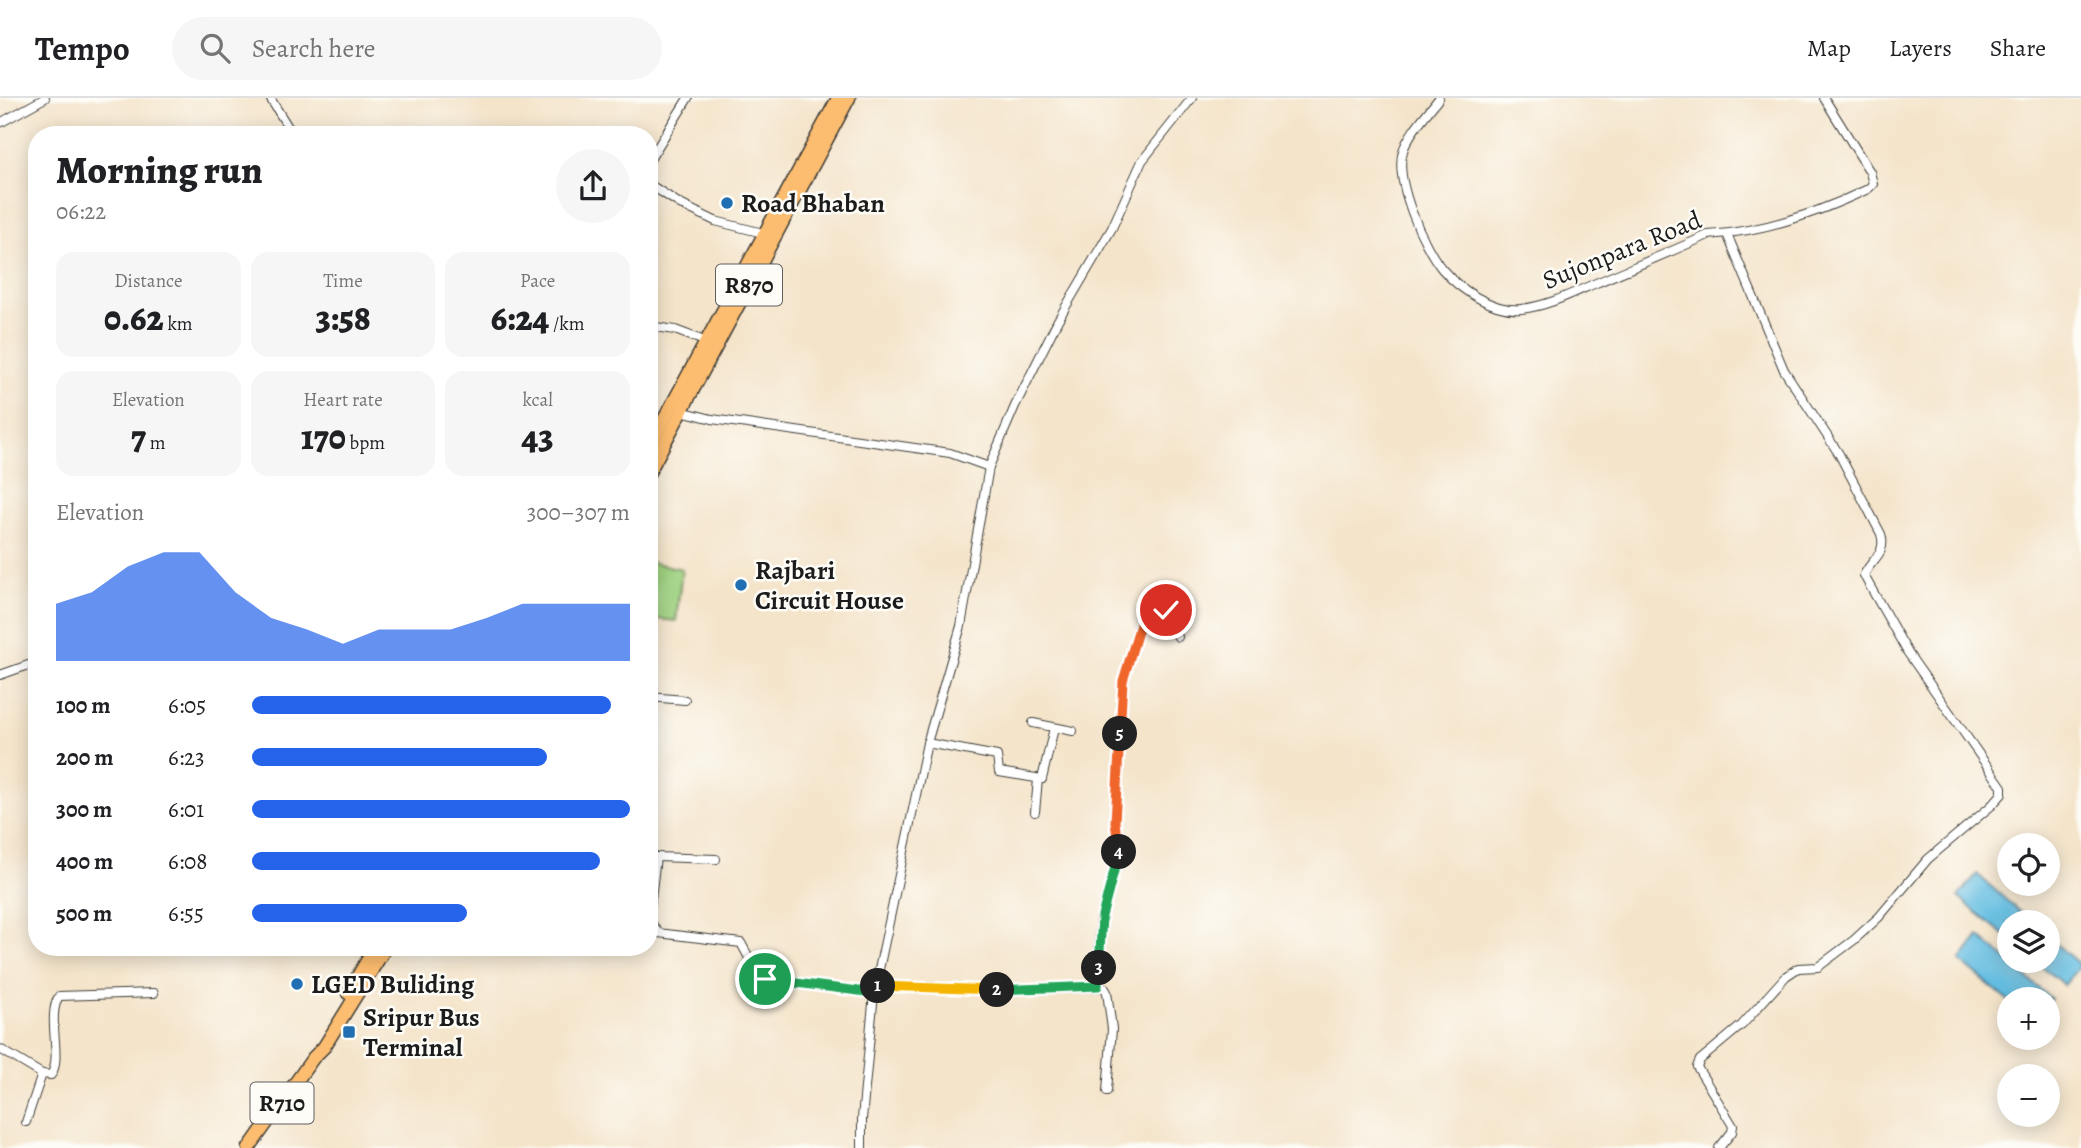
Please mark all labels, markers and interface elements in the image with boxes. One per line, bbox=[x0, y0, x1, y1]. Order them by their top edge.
search box bbox=[172, 17, 662, 80]
text: Tempo bbox=[35, 26, 130, 71]
icon: search bbox=[196, 29, 234, 67]
text: Search here bbox=[252, 31, 375, 66]
text: Map bbox=[1807, 32, 1851, 64]
text: Layers bbox=[1889, 32, 1952, 64]
text: Share bbox=[1990, 32, 2046, 64]
text: Morning run bbox=[56, 144, 263, 196]
button: share bbox=[556, 149, 630, 223]
place label: Road Bhaban bbox=[741, 186, 885, 221]
marker: Road Bhaban bbox=[719, 195, 735, 211]
text: 06:22 bbox=[56, 196, 106, 227]
street label: Sujonpara Road bbox=[1537, 202, 1707, 298]
road number: R870 bbox=[716, 265, 782, 306]
text: Distance bbox=[114, 268, 182, 294]
text: Time bbox=[323, 268, 363, 294]
text: Pace bbox=[520, 268, 555, 294]
text: 0.62 bbox=[104, 294, 164, 342]
text: 3:58 bbox=[315, 294, 371, 342]
text: 6:24 bbox=[491, 294, 549, 342]
text: km bbox=[164, 311, 193, 337]
text: /km bbox=[549, 311, 585, 337]
text: Elevation bbox=[112, 387, 185, 413]
text: Heart rate bbox=[303, 387, 383, 413]
text: kcal bbox=[522, 387, 553, 413]
text: 7 bbox=[131, 413, 146, 461]
text: 170 bbox=[301, 413, 346, 461]
text: 43 bbox=[522, 413, 554, 461]
text: m bbox=[146, 430, 166, 456]
text: bpm bbox=[346, 430, 385, 456]
text: Elevation bbox=[56, 497, 144, 528]
text: 300–307 m bbox=[527, 497, 630, 528]
place label: Rajbari Circuit House bbox=[755, 553, 904, 618]
marker: Rajbari Circuit House bbox=[733, 577, 749, 593]
pin bbox=[1136, 580, 1196, 640]
icon: check bbox=[1147, 591, 1185, 629]
text: 100 m bbox=[56, 690, 111, 721]
text: 6:05 bbox=[168, 690, 206, 721]
pin: 5 bbox=[1102, 716, 1138, 752]
text: 5 bbox=[1115, 720, 1124, 746]
text: 200 m bbox=[56, 742, 114, 773]
text: 6:23 bbox=[168, 742, 205, 773]
text: 300 m bbox=[56, 794, 112, 825]
text: 6:01 bbox=[168, 794, 204, 825]
map controls bbox=[1997, 833, 2060, 1127]
button: locate bbox=[1997, 833, 2060, 896]
pin: 4 bbox=[1102, 834, 1136, 870]
text: 4 bbox=[1114, 838, 1123, 864]
text: 400 m bbox=[56, 846, 113, 877]
text: 6:08 bbox=[168, 846, 208, 877]
text: 500 m bbox=[56, 898, 112, 929]
text: 6:55 bbox=[168, 898, 204, 929]
button: layers bbox=[1997, 910, 2060, 973]
pin bbox=[735, 949, 795, 1009]
pin: 3 bbox=[1082, 950, 1116, 986]
text: 3 bbox=[1094, 954, 1103, 980]
icon: arrive bbox=[746, 960, 784, 998]
place label: LGED Buliding bbox=[311, 967, 475, 1002]
pin: 1 bbox=[860, 968, 896, 1004]
text: 1 bbox=[874, 972, 881, 998]
pin: 2 bbox=[979, 972, 1014, 1008]
marker: LGED Buliding bbox=[289, 976, 305, 992]
text: 2 bbox=[992, 976, 1001, 1002]
button: + bbox=[1997, 987, 2060, 1050]
place label: Sripur Bus Terminal bbox=[363, 1000, 480, 1065]
marker: Sripur Bus Terminal bbox=[341, 1024, 357, 1040]
button: − bbox=[1997, 1064, 2060, 1127]
road number: R710 bbox=[250, 1083, 314, 1124]

